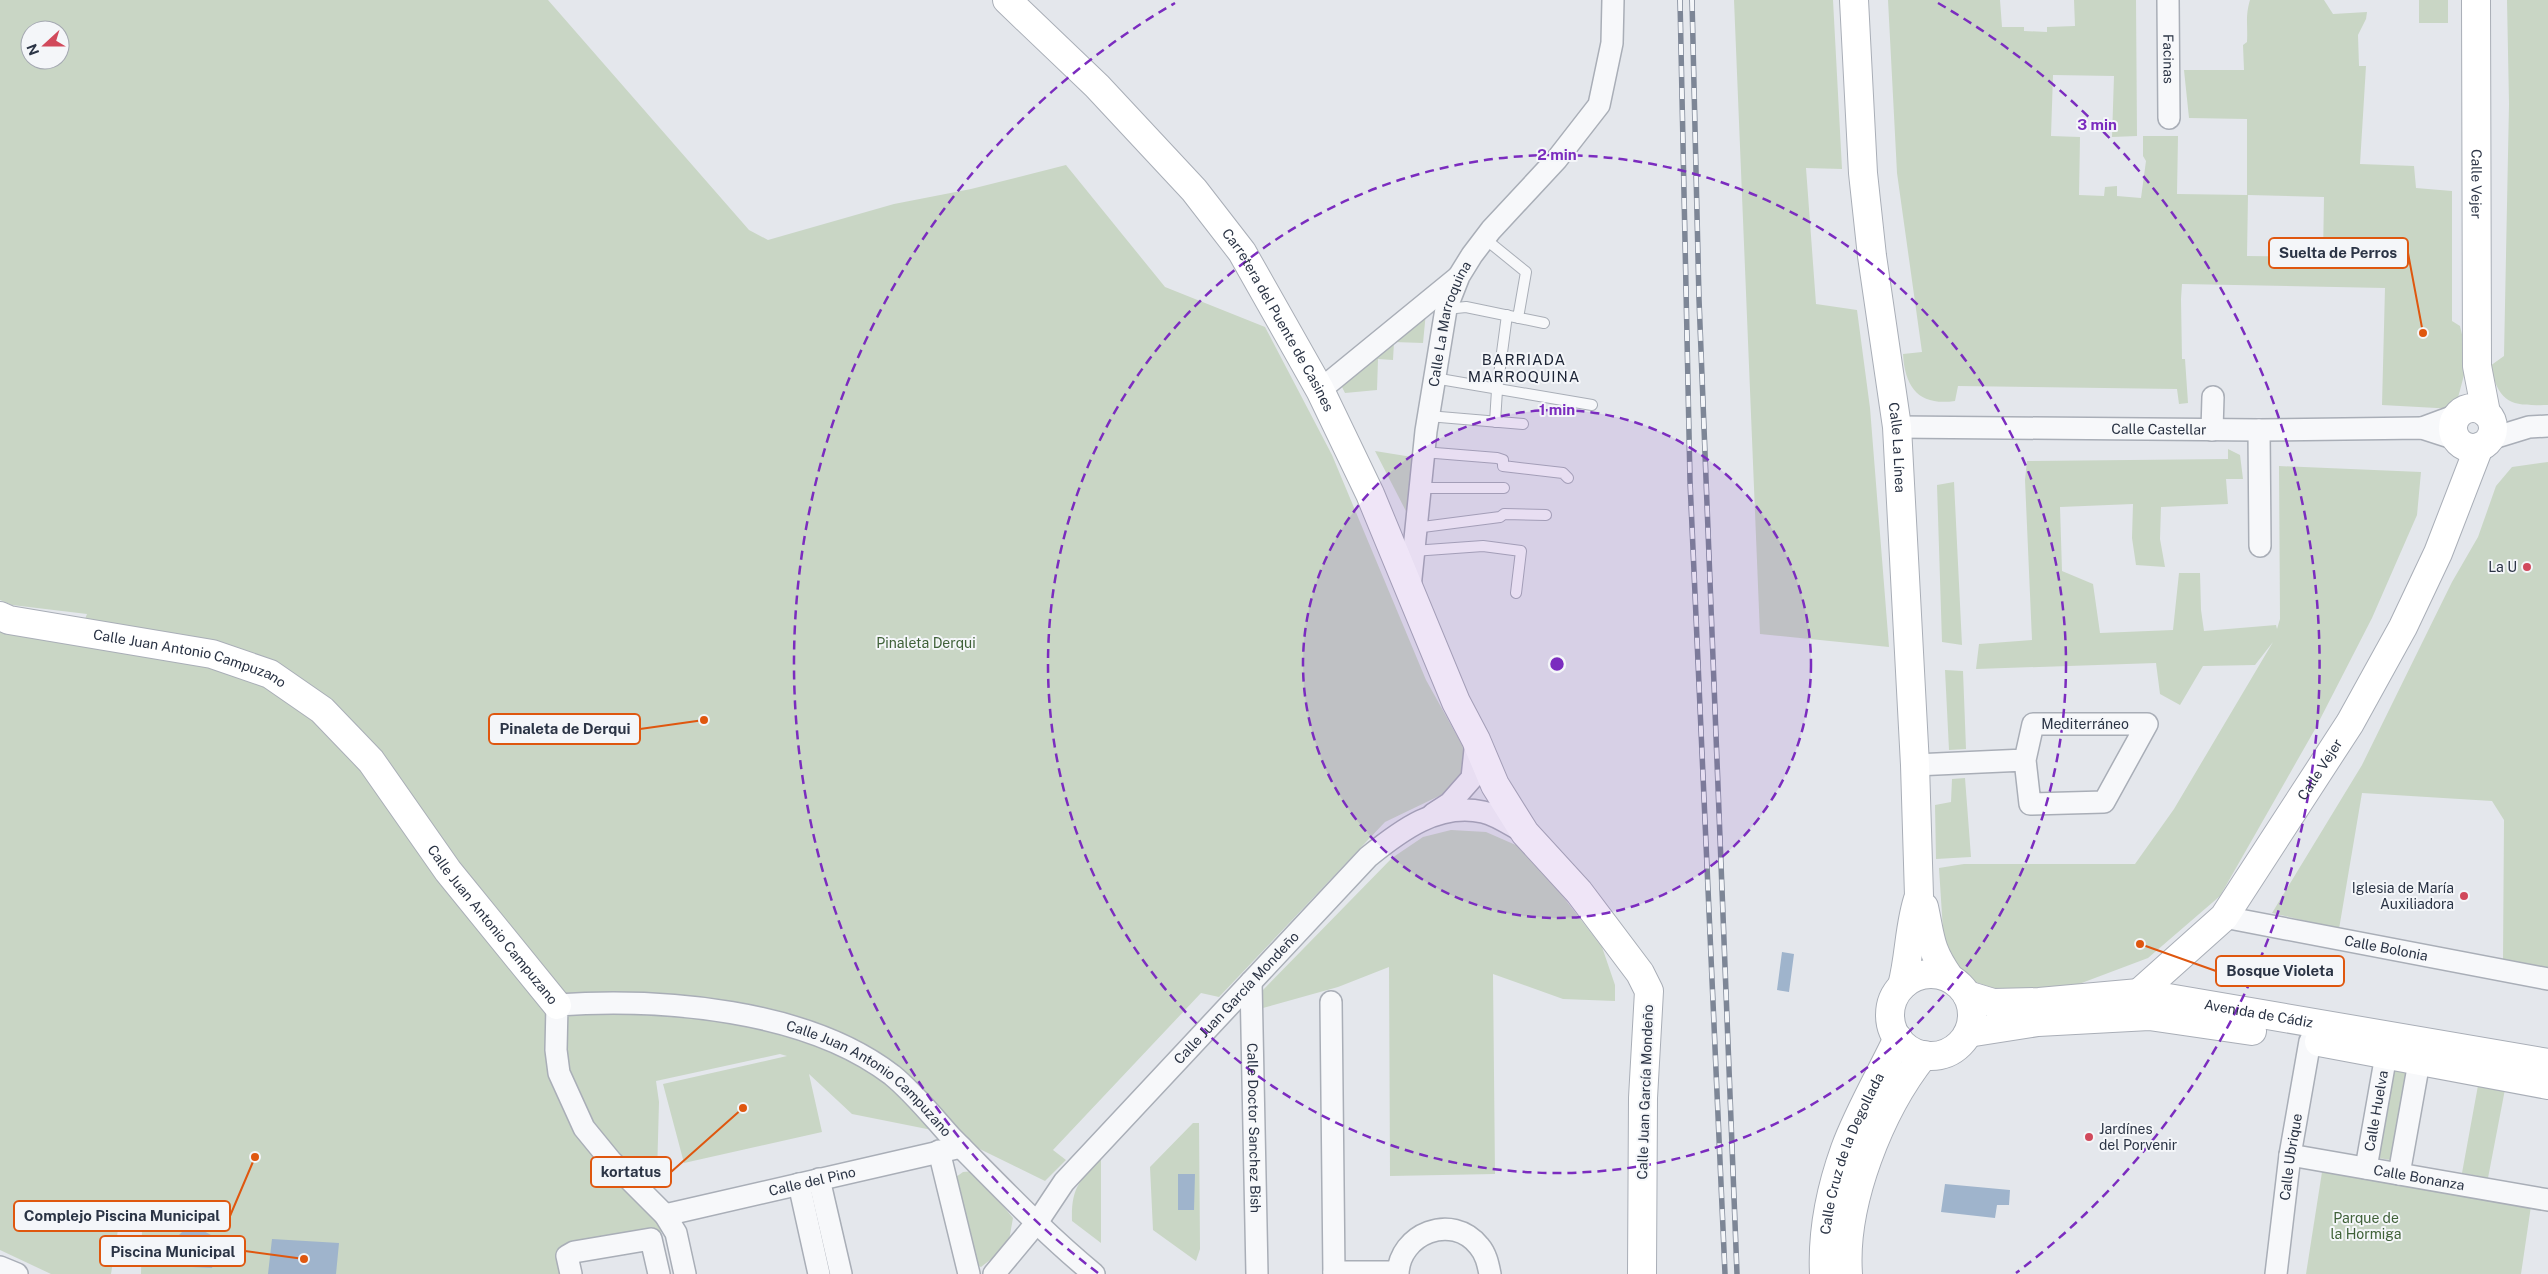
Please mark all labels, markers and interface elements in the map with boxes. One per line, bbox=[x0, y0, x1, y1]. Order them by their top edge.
north arrow bbox=[20, 20, 70, 70]
street label: Facinas bbox=[2160, 34, 2177, 84]
text: N bbox=[23, 42, 42, 58]
text: 3 min bbox=[2077, 116, 2117, 133]
text: 2 min bbox=[1537, 146, 1577, 163]
street label: Calle Vejer bbox=[2468, 149, 2485, 219]
street label: Carretera del Puente de Casines bbox=[1219, 225, 1337, 414]
callout: Suelta de Perros bbox=[2269, 238, 2408, 268]
text: Suelta de Perros bbox=[2279, 244, 2397, 261]
street label: Calle La Marroquina bbox=[1425, 258, 1474, 388]
district label: BARRIADA MARROQUINA bbox=[1468, 351, 1580, 385]
text: 1 min bbox=[1539, 401, 1575, 418]
street label: Calle La Línea bbox=[1885, 401, 1908, 493]
street label: Calle Castellar bbox=[2111, 421, 2207, 438]
place label: La U bbox=[2488, 559, 2517, 575]
marker: La U bbox=[2521, 561, 2533, 573]
street label: Calle Juan Antonio Campuzano bbox=[92, 626, 289, 691]
park label: Pinaleta Derqui bbox=[876, 635, 976, 651]
centre of rings bbox=[1548, 655, 1566, 673]
callout: Pinaleta de Derqui bbox=[489, 714, 640, 744]
street label: Mediterráneo bbox=[2041, 716, 2129, 732]
text: Pinaleta de Derqui bbox=[500, 720, 630, 737]
street label: Calle Vejer bbox=[2294, 736, 2346, 803]
street label: Calle Juan Antonio Campuzano bbox=[424, 842, 561, 1008]
place label: Iglesia de María Auxiliadora bbox=[2352, 880, 2454, 912]
marker: Iglesia de María Auxiliadora bbox=[2458, 890, 2470, 902]
street label: Calle Juan García Mondeño bbox=[1171, 928, 1302, 1067]
street label: Calle Bolonia bbox=[2343, 932, 2429, 964]
callout: Bosque Violeta bbox=[2216, 956, 2344, 986]
text: Bosque Violeta bbox=[2226, 962, 2334, 979]
street label: Avenida de Cádiz bbox=[2203, 996, 2315, 1031]
street label: Calle Juan García Mondeño bbox=[1634, 1004, 1656, 1180]
street label: Calle Juan Antonio Campuzano bbox=[784, 1017, 955, 1140]
street label: Calle Doctor Sanchez Bish bbox=[1244, 1043, 1264, 1213]
street label: Calle Huelva bbox=[2361, 1069, 2391, 1153]
street label: Calle Cruz de la Degollada bbox=[1817, 1070, 1887, 1235]
street label: Calle Ubrique bbox=[2277, 1112, 2305, 1201]
place label: Jardínes del Porvenir bbox=[2099, 1121, 2177, 1153]
marker: Jardínes del Porvenir bbox=[2083, 1131, 2095, 1143]
callout: kortatus bbox=[591, 1157, 671, 1187]
street label: Calle Bonanza bbox=[2372, 1162, 2466, 1193]
text: kortatus bbox=[601, 1163, 661, 1180]
street label: Calle del Pino bbox=[767, 1163, 857, 1199]
callout: Complejo Piscina Municipal bbox=[14, 1201, 230, 1231]
text: Complejo Piscina Municipal bbox=[24, 1207, 220, 1224]
park label: Parque de la Hormiga bbox=[2330, 1210, 2402, 1242]
callout: Piscina Municipal bbox=[100, 1236, 245, 1266]
text: Piscina Municipal bbox=[111, 1243, 236, 1260]

